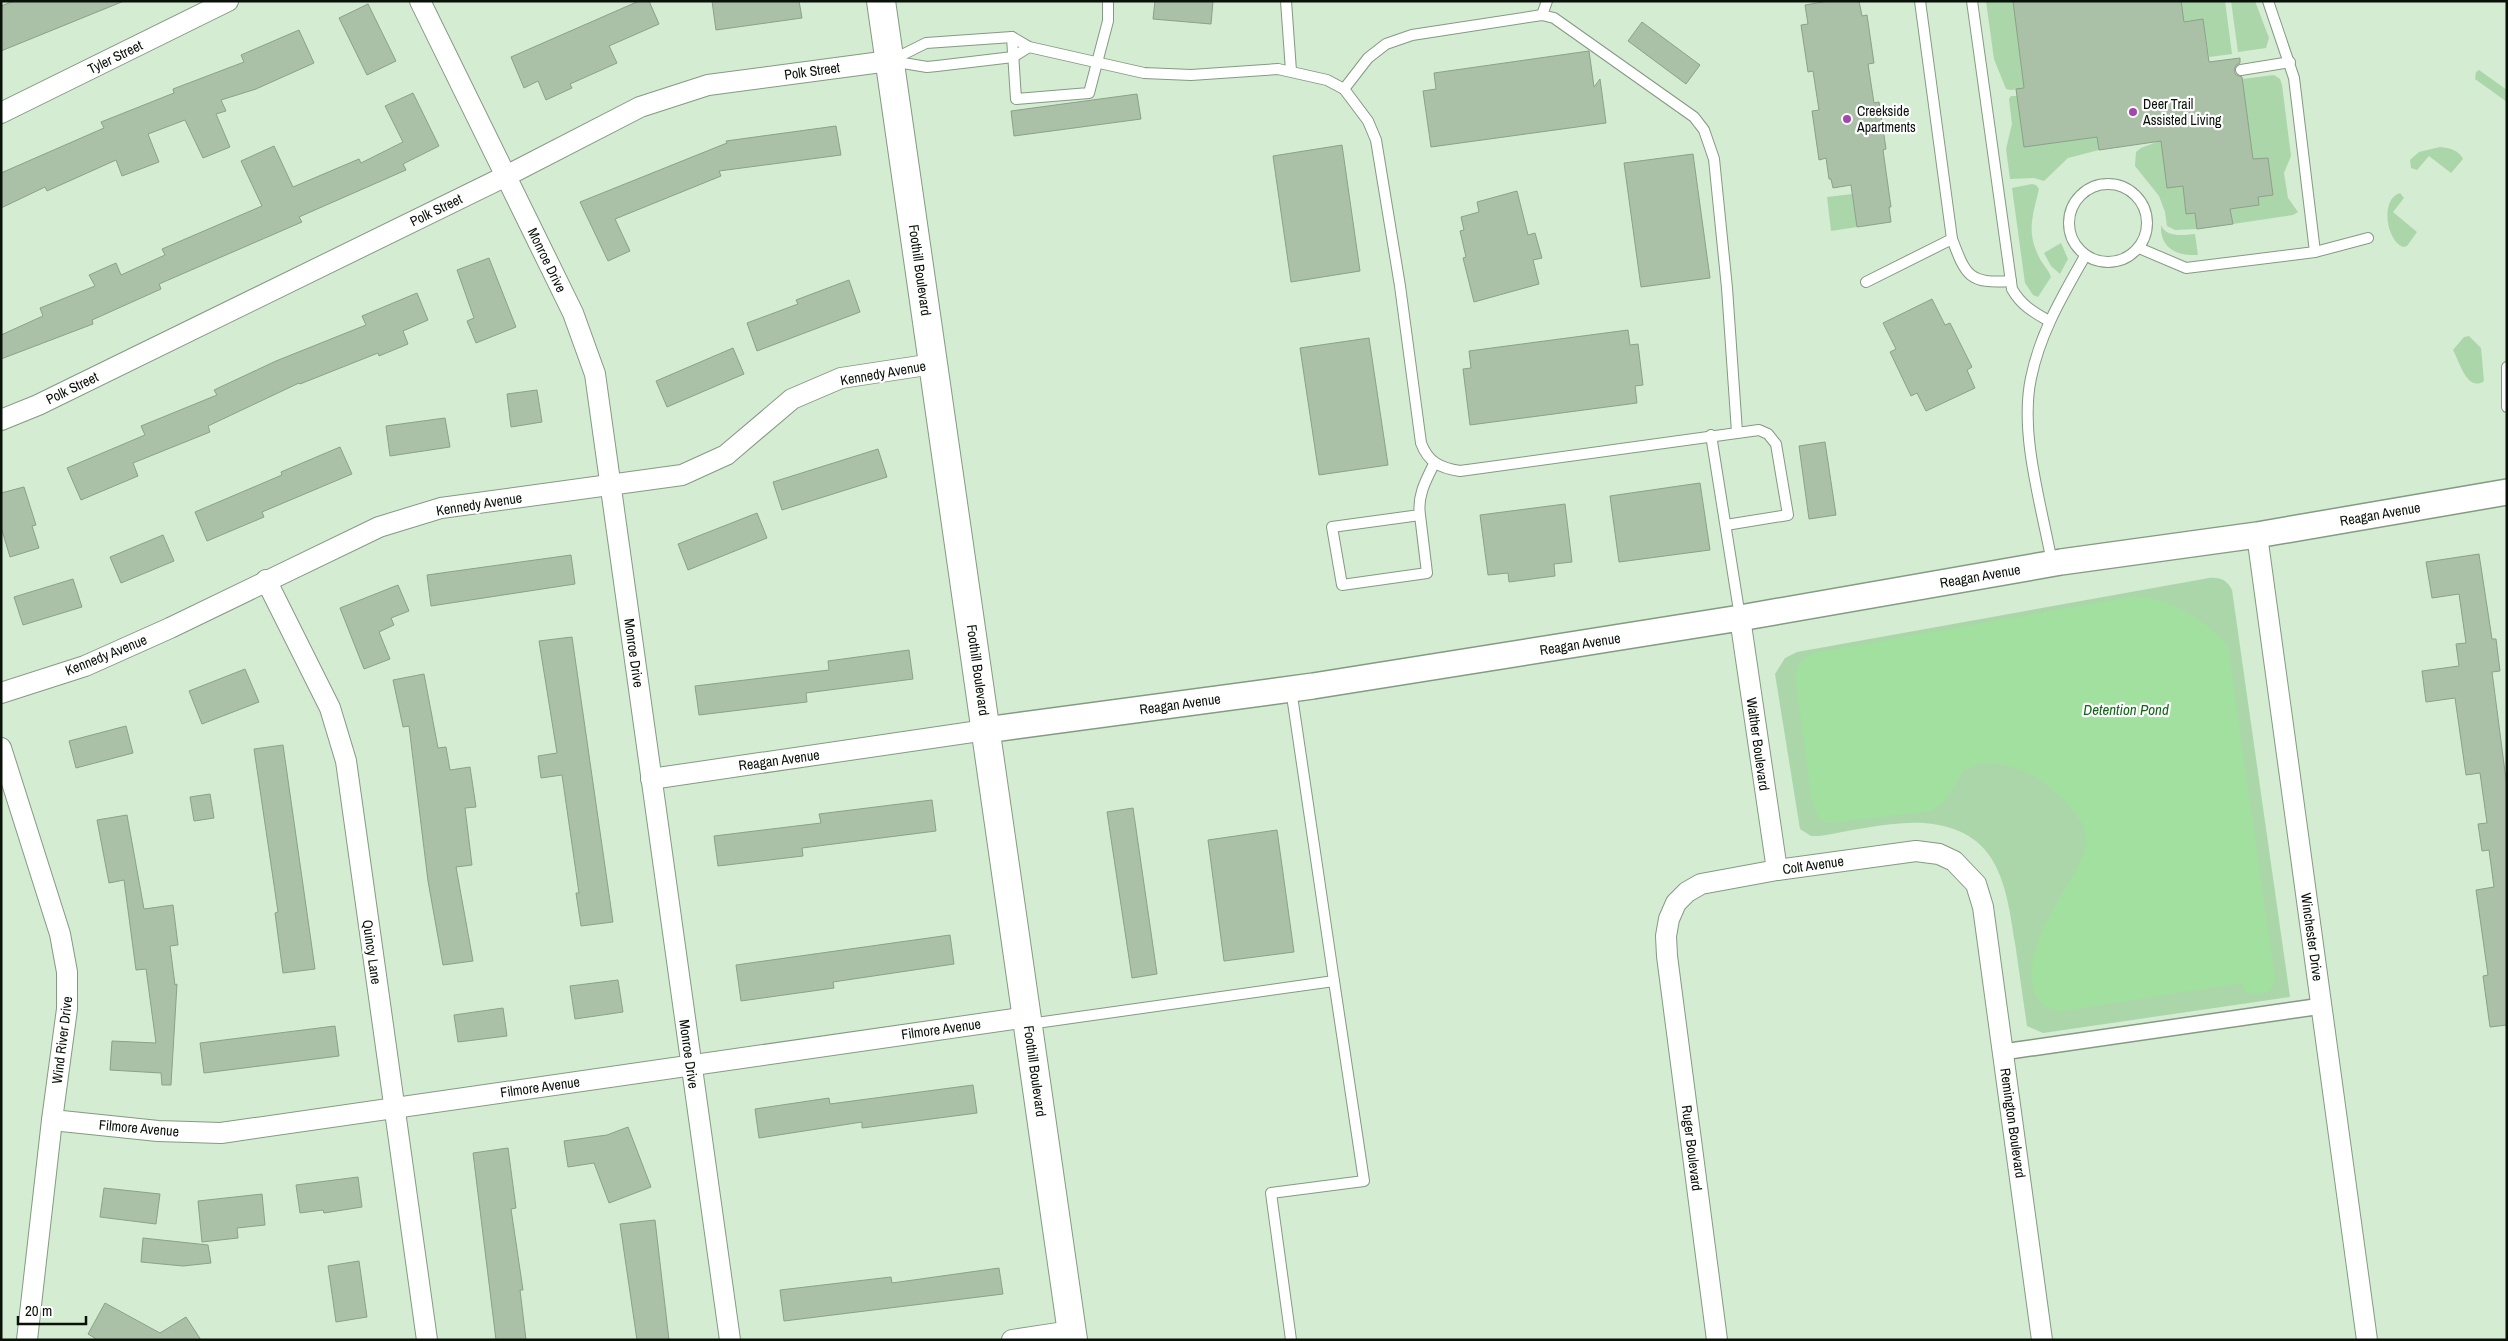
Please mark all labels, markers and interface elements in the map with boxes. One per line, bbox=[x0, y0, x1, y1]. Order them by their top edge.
street label: Tyler Street bbox=[85, 36, 145, 78]
street label: Polk Street bbox=[783, 58, 841, 84]
place label: Deer Trail Assisted Living bbox=[2142, 95, 2222, 129]
place label: Creekside Apartments bbox=[1856, 102, 1916, 136]
marker: Deer Trail Assisted Living bbox=[2127, 106, 2139, 118]
marker: Creekside Apartments bbox=[1841, 113, 1853, 125]
street label: Polk Street bbox=[407, 190, 465, 230]
street label: Foothill Boulevard bbox=[905, 223, 935, 317]
street label: Monroe Drive bbox=[524, 225, 570, 295]
street label: Kennedy Avenue bbox=[839, 357, 927, 389]
street label: Polk Street bbox=[43, 368, 101, 408]
street label: Kennedy Avenue bbox=[435, 488, 523, 520]
street label: Reagan Avenue bbox=[2338, 498, 2422, 530]
street label: Reagan Avenue bbox=[1938, 560, 2022, 592]
street label: Monroe Drive bbox=[620, 617, 648, 689]
street label: Foothill Boulevard bbox=[963, 623, 993, 717]
street label: Reagan Avenue bbox=[1538, 629, 1622, 659]
street label: Kennedy Avenue bbox=[62, 630, 150, 680]
street label: Reagan Avenue bbox=[1138, 689, 1222, 719]
street label: Walther Boulevard bbox=[1743, 696, 1773, 792]
water label: Detention Pond bbox=[2083, 699, 2169, 720]
street label: Reagan Avenue bbox=[737, 745, 821, 775]
street label: Colt Avenue bbox=[1781, 852, 1845, 878]
street label: Winchester Drive bbox=[2297, 892, 2327, 982]
street label: Quincy Lane bbox=[359, 919, 385, 985]
street label: Wind River Drive bbox=[48, 995, 76, 1085]
street label: Filmore Avenue bbox=[900, 1015, 982, 1043]
street label: Monroe Drive bbox=[675, 1018, 703, 1090]
street label: Foothill Boulevard bbox=[1020, 1024, 1050, 1118]
street label: Remington Boulevard bbox=[1996, 1067, 2030, 1179]
street label: Filmore Avenue bbox=[499, 1073, 581, 1101]
street label: Ruger Boulevard bbox=[1678, 1104, 1706, 1192]
street label: Filmore Avenue bbox=[98, 1116, 180, 1140]
scale bar bbox=[18, 1294, 85, 1326]
text: 20 m bbox=[25, 1300, 52, 1321]

